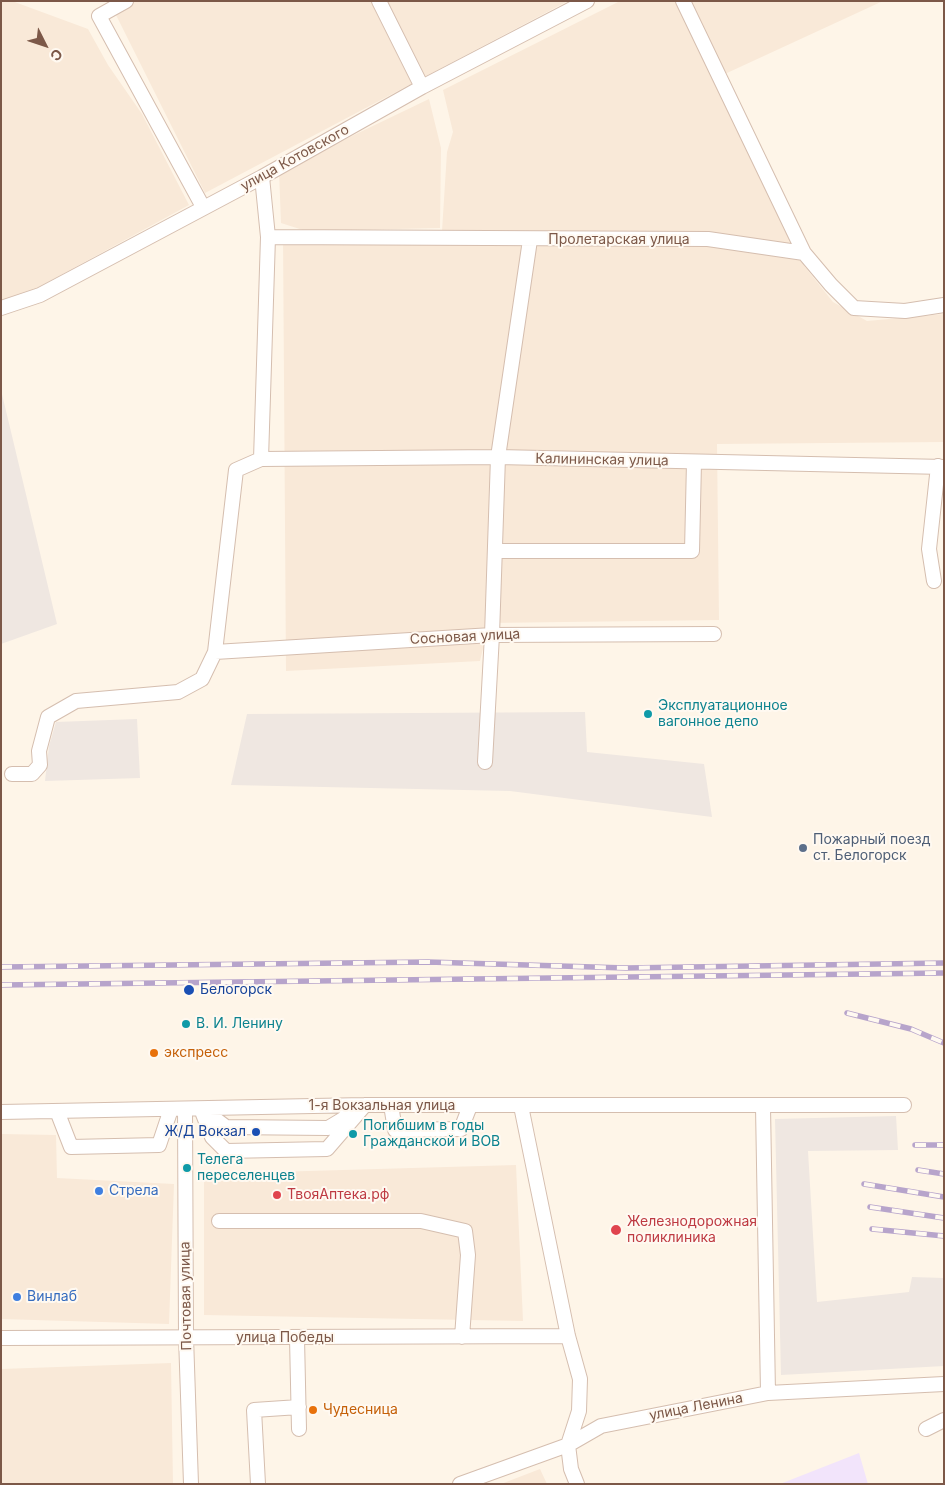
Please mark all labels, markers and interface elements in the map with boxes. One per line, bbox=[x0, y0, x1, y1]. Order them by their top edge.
north arrow bbox=[20, 20, 70, 70]
text: С bbox=[47, 46, 67, 65]
street label: улица Котовского bbox=[238, 121, 352, 195]
street label: Пролетарская улица bbox=[548, 232, 690, 248]
street label: Калининская улица bbox=[535, 450, 669, 470]
street label: Сосновая улица bbox=[409, 626, 521, 648]
place label: Эксплуатационное вагонное депо bbox=[658, 698, 788, 730]
marker: Эксплуатационное вагонное депо bbox=[642, 708, 654, 720]
place label: Пожарный поезд ст. Белогорск bbox=[813, 832, 931, 864]
marker: Пожарный поезд ст. Белогорск bbox=[797, 842, 809, 854]
place label: Белогорск bbox=[200, 982, 272, 998]
marker: Белогорск bbox=[182, 983, 196, 997]
place label: В. И. Ленину bbox=[196, 1016, 283, 1032]
marker: В. И. Ленину bbox=[180, 1018, 192, 1030]
place label: экспресс bbox=[164, 1045, 228, 1061]
marker: экспресс bbox=[148, 1047, 160, 1059]
street label: 1-я Вокзальная улица bbox=[309, 1098, 455, 1114]
place label: Погибшим в годы Гражданской и ВОВ bbox=[363, 1118, 500, 1150]
place label: Ж/Д Вокзал bbox=[164, 1124, 246, 1140]
marker: Ж/Д Вокзал bbox=[250, 1126, 262, 1138]
marker: Погибшим в годы Гражданской и ВОВ bbox=[347, 1128, 359, 1140]
place label: Телега переселенцев bbox=[197, 1152, 295, 1184]
marker: Телега переселенцев bbox=[181, 1162, 193, 1174]
place label: Стрела bbox=[109, 1183, 159, 1199]
marker: Стрела bbox=[93, 1185, 105, 1197]
place label: ТвояАптека.рф bbox=[287, 1187, 389, 1203]
marker: ТвояАптека.рф bbox=[271, 1189, 283, 1201]
place label: Железнодорожная поликлиника bbox=[627, 1214, 757, 1246]
marker: Железнодорожная поликлиника bbox=[609, 1223, 623, 1237]
street label: Почтовая улица bbox=[177, 1241, 195, 1351]
place label: Винлаб bbox=[27, 1289, 77, 1305]
marker: Винлаб bbox=[11, 1291, 23, 1303]
street label: улица Победы bbox=[236, 1330, 334, 1346]
street label: улица Ленина bbox=[648, 1390, 744, 1424]
place label: Чудесница bbox=[323, 1402, 398, 1418]
marker: Чудесница bbox=[307, 1404, 319, 1416]

